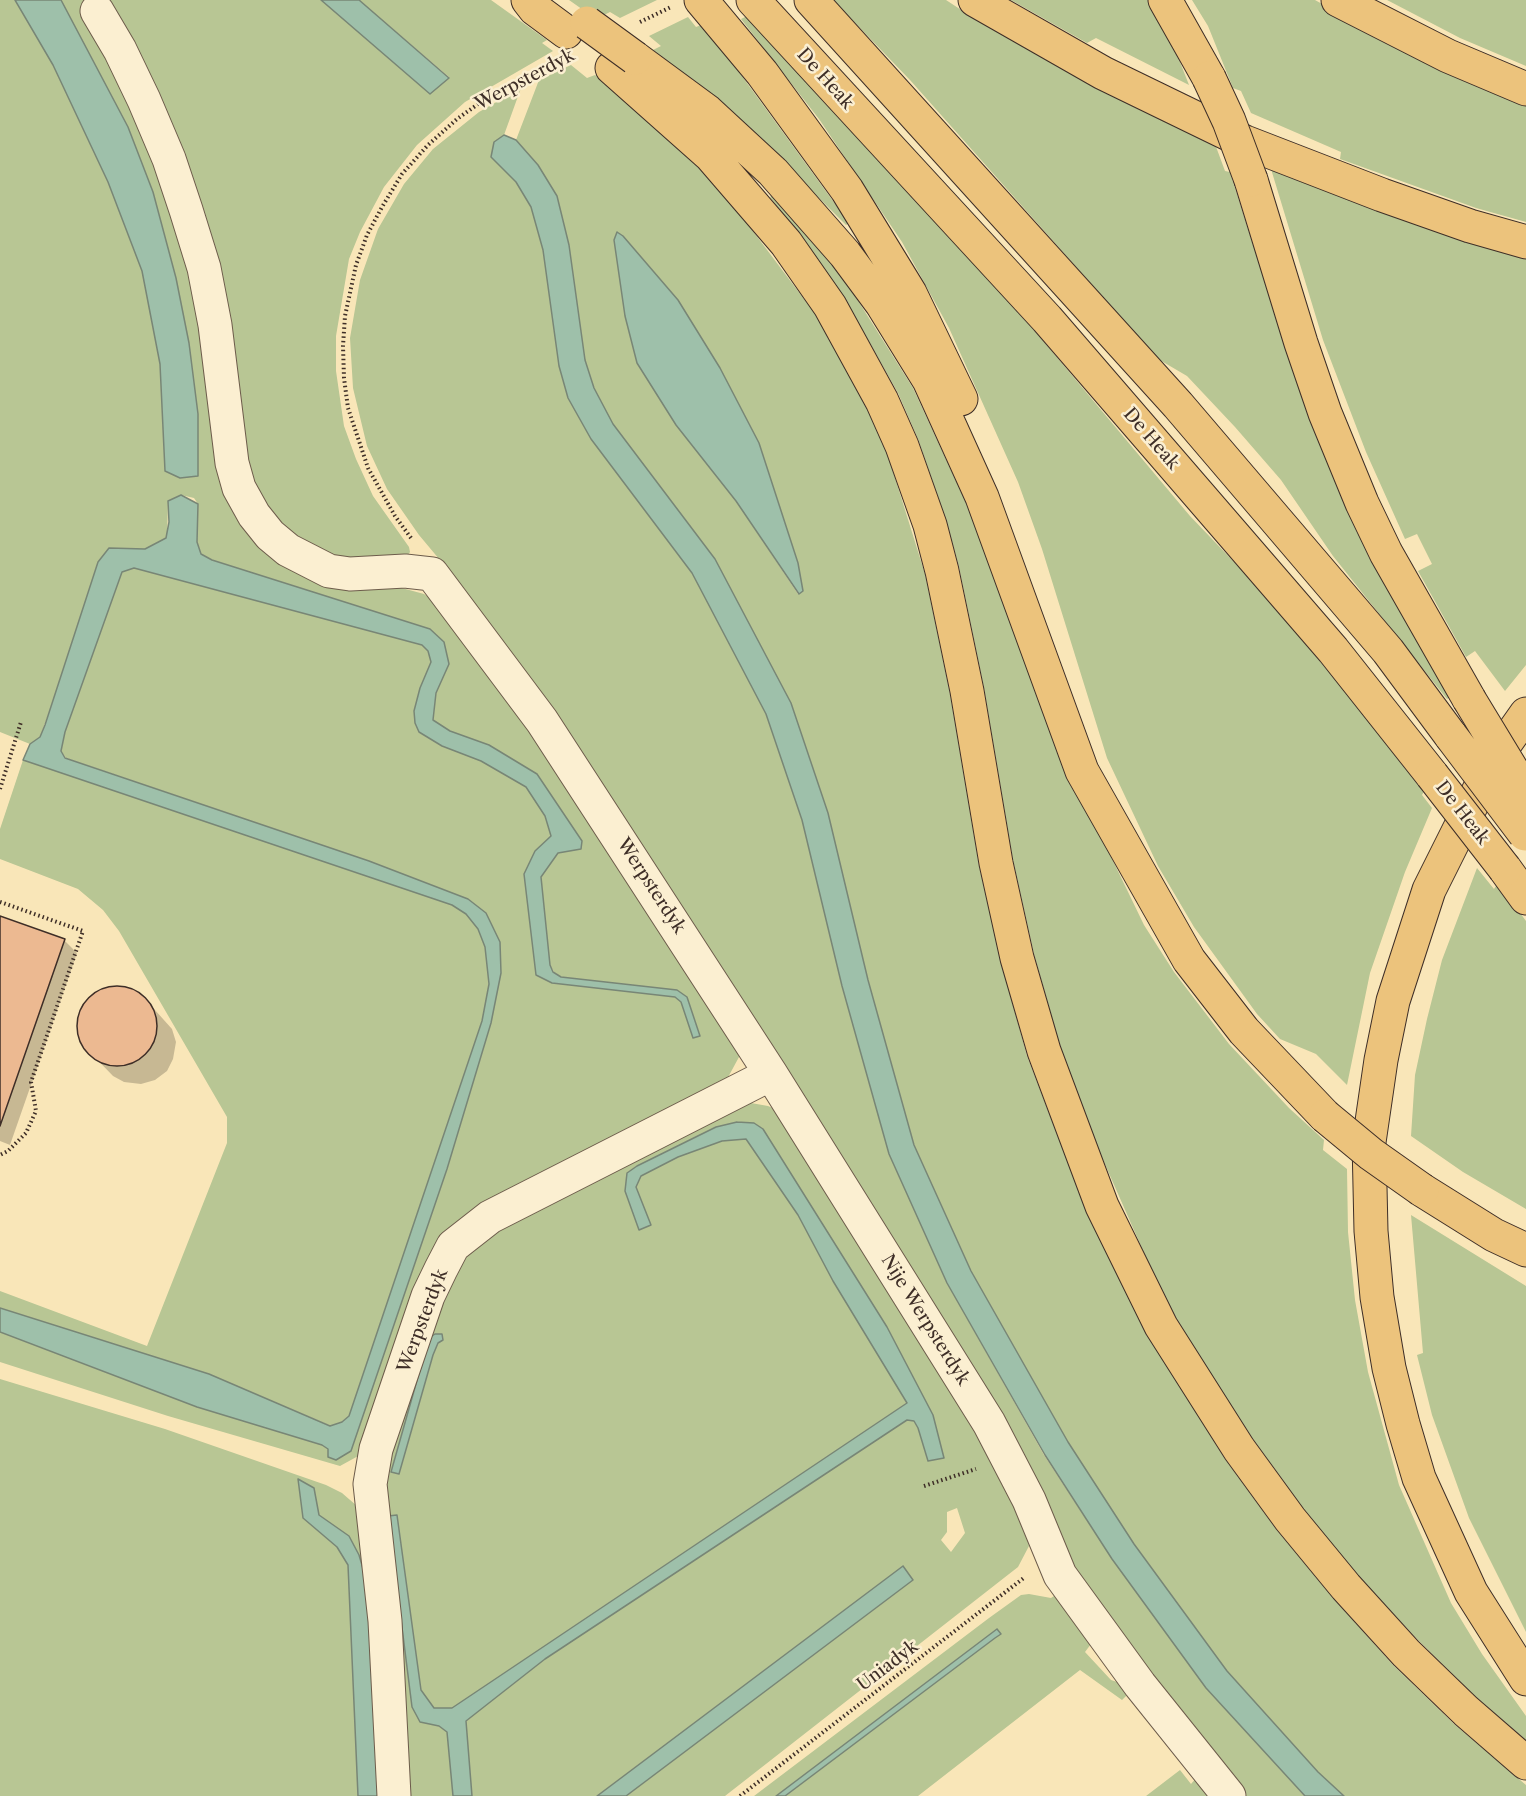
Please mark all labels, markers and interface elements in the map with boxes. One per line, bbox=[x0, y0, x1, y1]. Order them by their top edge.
street label: De Heak bbox=[792, 44, 858, 114]
street label: Werpsterdyk bbox=[472, 45, 578, 115]
street label: De Heak bbox=[1118, 404, 1184, 474]
street label: De Heak bbox=[1431, 777, 1493, 849]
street label: Werpsterdyk bbox=[612, 834, 690, 938]
street label: Nije Werpsterdyk bbox=[876, 1251, 974, 1389]
street label: Werpsterdyk bbox=[393, 1266, 453, 1376]
street label: Uniadyk bbox=[853, 1636, 923, 1696]

